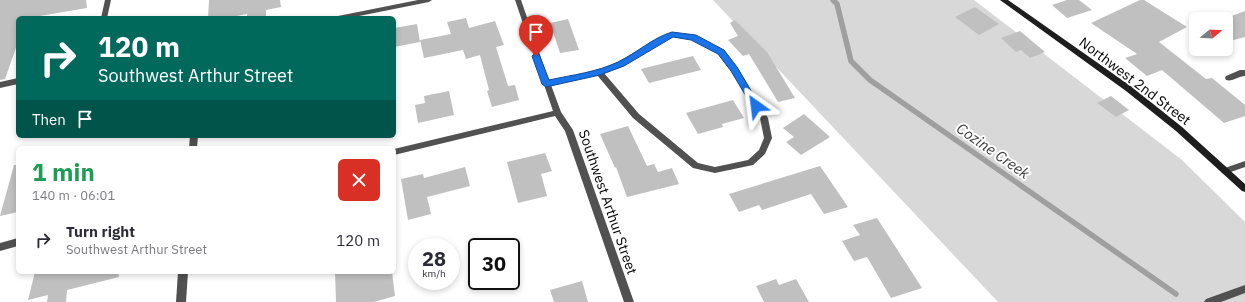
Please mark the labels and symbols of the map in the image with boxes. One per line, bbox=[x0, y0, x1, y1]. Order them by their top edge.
north arrow bbox=[1189, 12, 1233, 56]
pin bbox=[519, 15, 553, 56]
street label: Northwest 2nd Street bbox=[1076, 33, 1194, 129]
position arrow bbox=[735, 85, 777, 127]
water label: Cozine Creek bbox=[953, 118, 1034, 183]
street label: Southwest Arthur Street bbox=[575, 127, 641, 277]
speed limit sign: 30 bbox=[468, 238, 520, 290]

